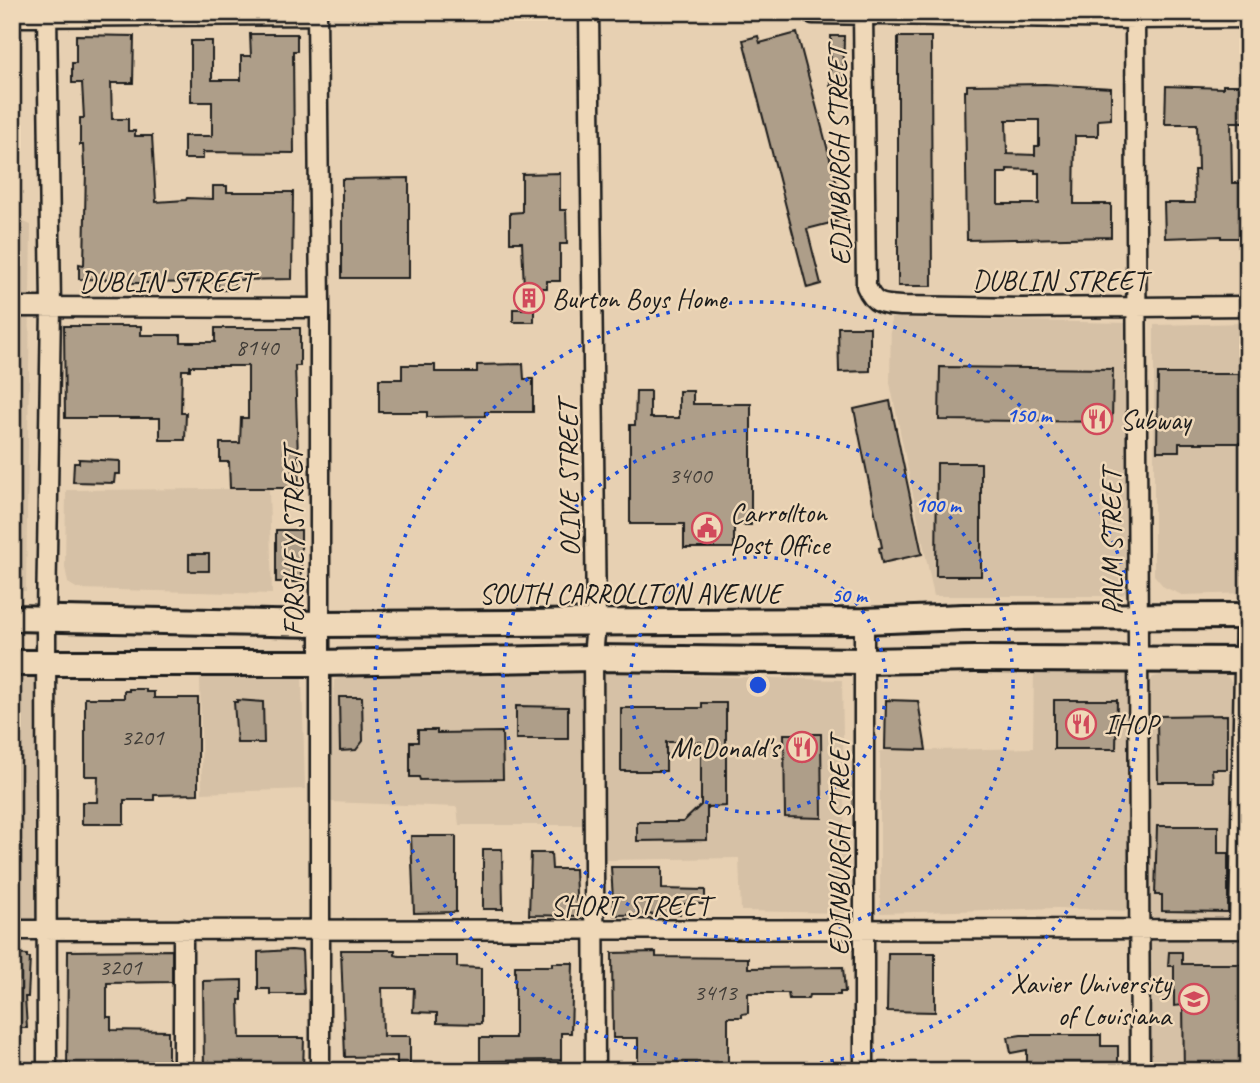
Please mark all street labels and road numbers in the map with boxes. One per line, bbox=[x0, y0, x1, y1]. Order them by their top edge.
street label: EDINBURGH STREET bbox=[819, 40, 858, 266]
street label: DUBLIN STREET bbox=[972, 263, 1153, 298]
street label: DUBLIN STREET bbox=[79, 264, 260, 299]
street label: OLIVE STREET bbox=[550, 394, 587, 557]
street label: FORSHEY STREET bbox=[276, 441, 311, 636]
street label: PALM STREET bbox=[1094, 463, 1129, 615]
street label: SOUTH CARROLLTON AVENUE bbox=[479, 576, 785, 611]
street label: EDINBURGH STREET bbox=[822, 730, 857, 956]
street label: SHORT STREET bbox=[550, 888, 717, 923]

